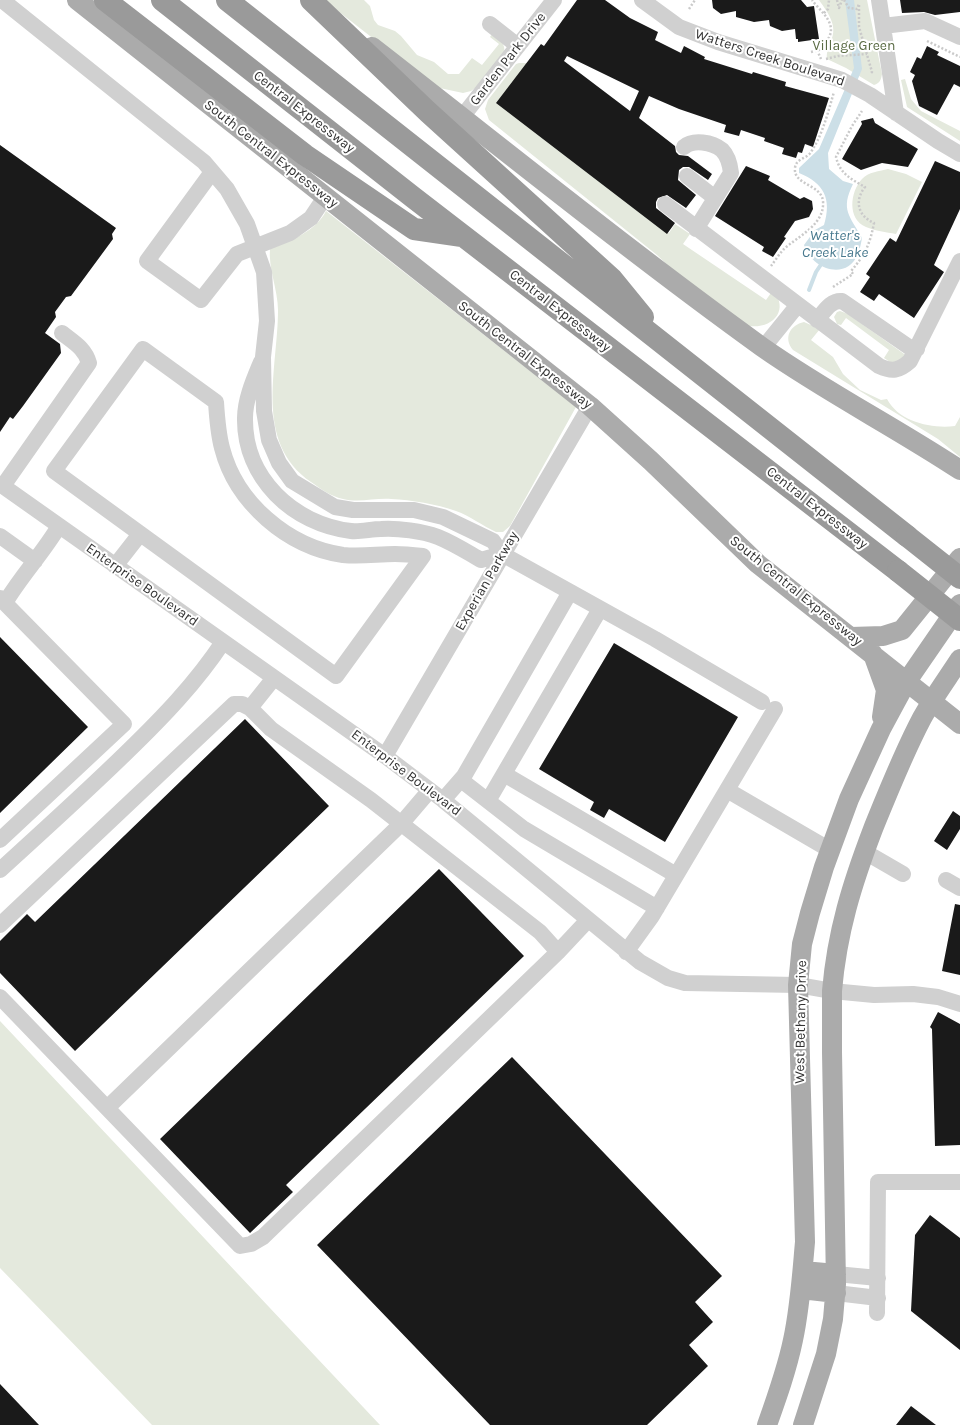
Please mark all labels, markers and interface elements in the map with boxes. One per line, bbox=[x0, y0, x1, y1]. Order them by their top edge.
street label: Garden Park Drive bbox=[466, 9, 550, 109]
street label: Watters Creek Boulevard bbox=[693, 26, 847, 90]
park label: Village Green bbox=[813, 38, 895, 54]
street label: Central Expressway bbox=[250, 67, 358, 157]
street label: South Central Expressway bbox=[201, 96, 341, 212]
water label: Watter's Creek Lake bbox=[802, 227, 868, 262]
street label: Central Expressway bbox=[506, 266, 614, 356]
street label: South Central Expressway bbox=[455, 297, 595, 413]
street label: Central Expressway bbox=[763, 463, 871, 553]
street label: Experian Parkway bbox=[452, 528, 522, 634]
street label: South Central Expressway bbox=[726, 532, 866, 650]
street label: Enterprise Boulevard bbox=[83, 540, 201, 630]
street label: Enterprise Boulevard bbox=[348, 726, 464, 820]
street label: West Bethany Drive bbox=[792, 960, 810, 1084]

